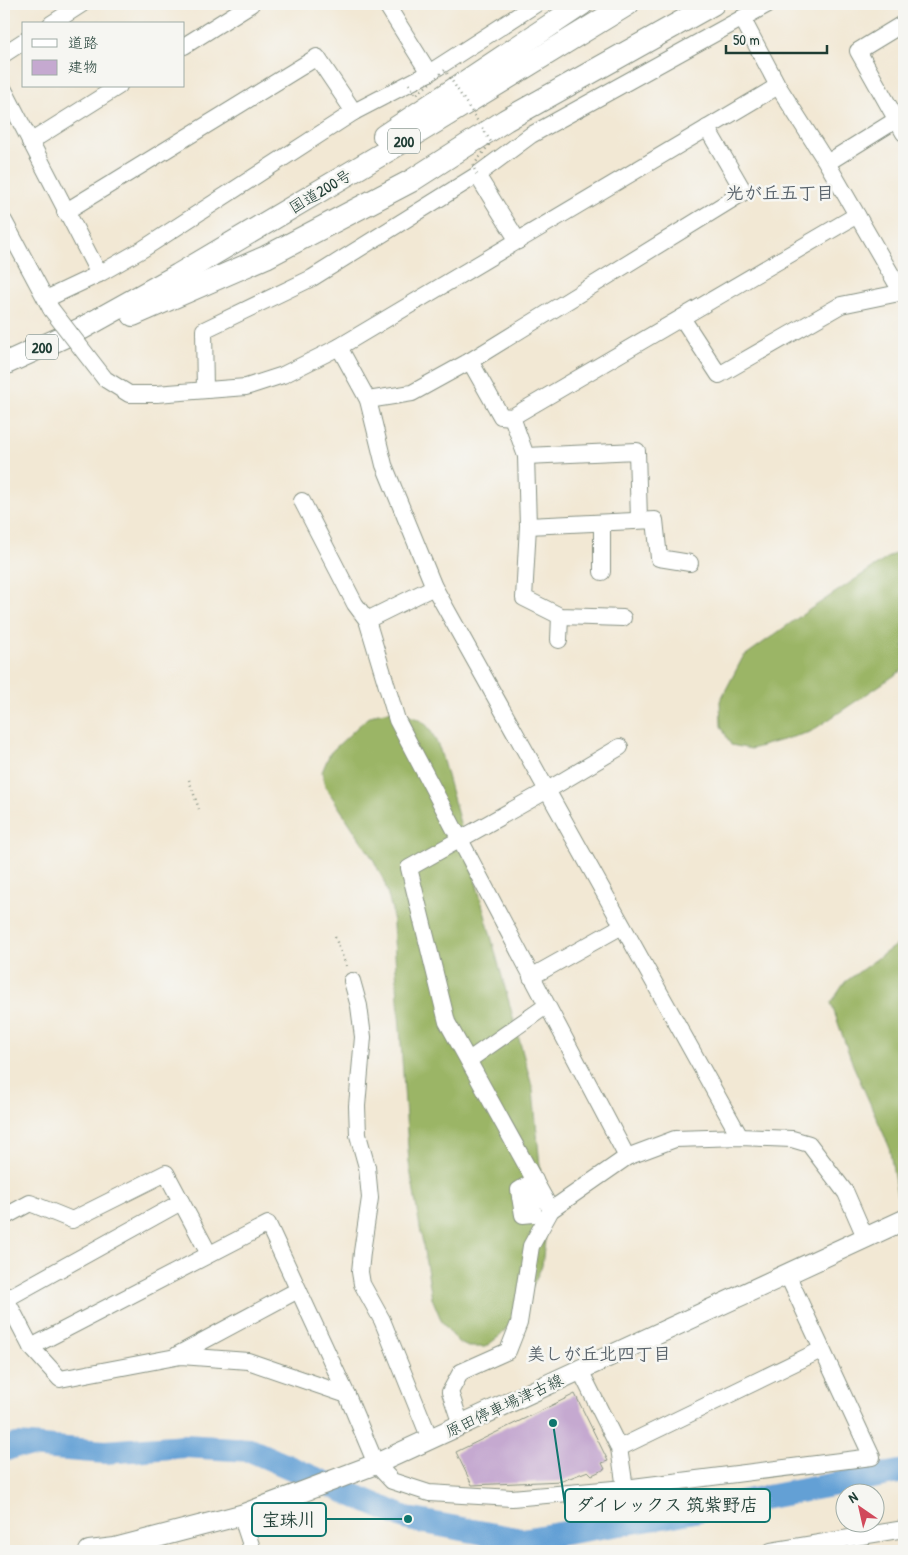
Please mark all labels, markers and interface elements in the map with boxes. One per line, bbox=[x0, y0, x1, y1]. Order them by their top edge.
legend bbox=[22, 22, 185, 88]
scale bar bbox=[726, 22, 827, 54]
text: 50 m bbox=[733, 29, 760, 50]
text: 道路 bbox=[68, 32, 98, 53]
text: 建物 bbox=[68, 56, 98, 77]
road number: 200 bbox=[388, 128, 420, 154]
street label: 国道200号 bbox=[284, 164, 356, 218]
district label: 光が丘五丁目 bbox=[726, 180, 834, 205]
road number: 200 bbox=[26, 334, 58, 360]
district label: 美しが丘北四丁目 bbox=[527, 1341, 671, 1366]
street label: 原田停車場津古線 bbox=[441, 1368, 567, 1442]
north arrow bbox=[836, 1482, 886, 1532]
text: N bbox=[844, 1487, 861, 1507]
callout: ダイレックス 筑紫野店 bbox=[565, 1489, 770, 1522]
text: ダイレックス 筑紫野店 bbox=[576, 1492, 758, 1517]
callout: 宝珠川 bbox=[252, 1503, 326, 1536]
text: 宝珠川 bbox=[262, 1507, 316, 1532]

